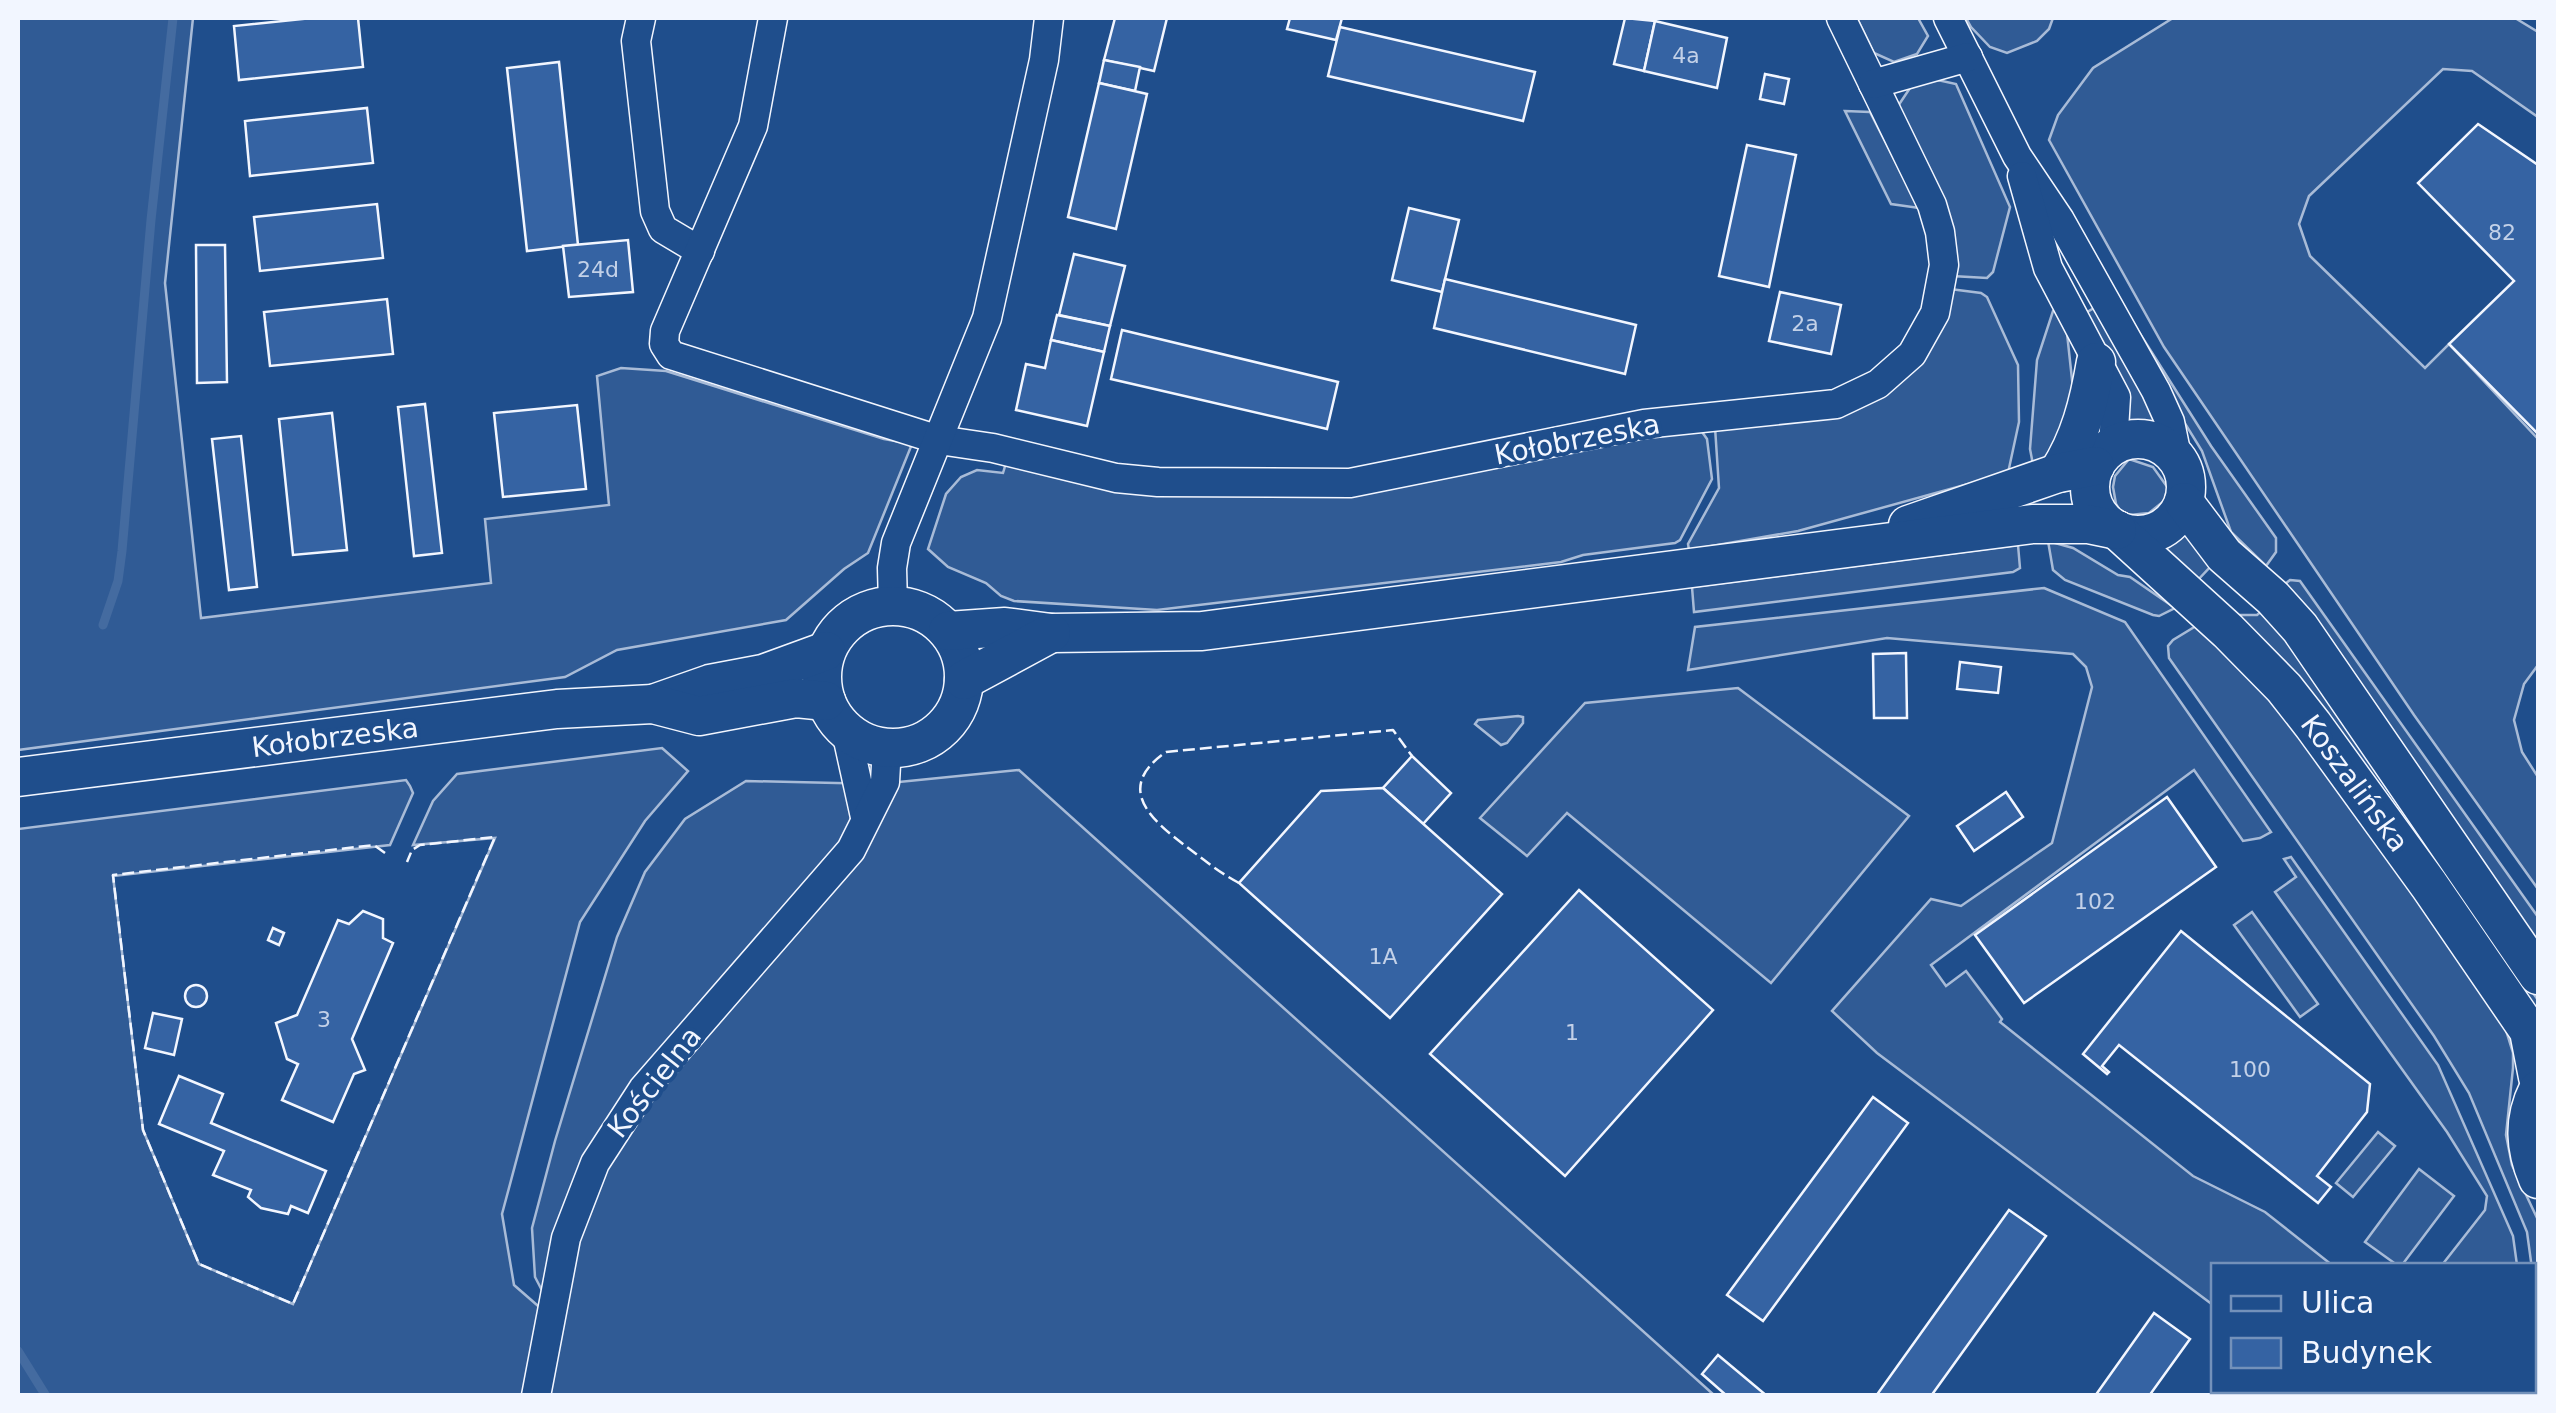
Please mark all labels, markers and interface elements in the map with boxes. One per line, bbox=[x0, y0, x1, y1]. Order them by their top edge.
house number: 4a bbox=[1672, 43, 1700, 68]
house number: 82 bbox=[2488, 220, 2516, 245]
house number: 24d bbox=[577, 257, 619, 282]
house number: 2a bbox=[1791, 311, 1819, 336]
street label: Kołobrzeska bbox=[1492, 407, 1663, 472]
street label: Koszalińska bbox=[2294, 708, 2415, 858]
street label: Kołobrzeska bbox=[250, 711, 420, 764]
house number: 102 bbox=[2074, 889, 2116, 914]
house number: 1A bbox=[1368, 944, 1398, 969]
house number: 3 bbox=[317, 1007, 331, 1032]
street label: Kościelna bbox=[601, 1020, 708, 1144]
house number: 1 bbox=[1565, 1020, 1579, 1045]
house number: 100 bbox=[2229, 1057, 2271, 1082]
legend bbox=[2211, 1263, 2536, 1393]
text: Ulica bbox=[2301, 1285, 2375, 1320]
text: Budynek bbox=[2301, 1335, 2433, 1370]

